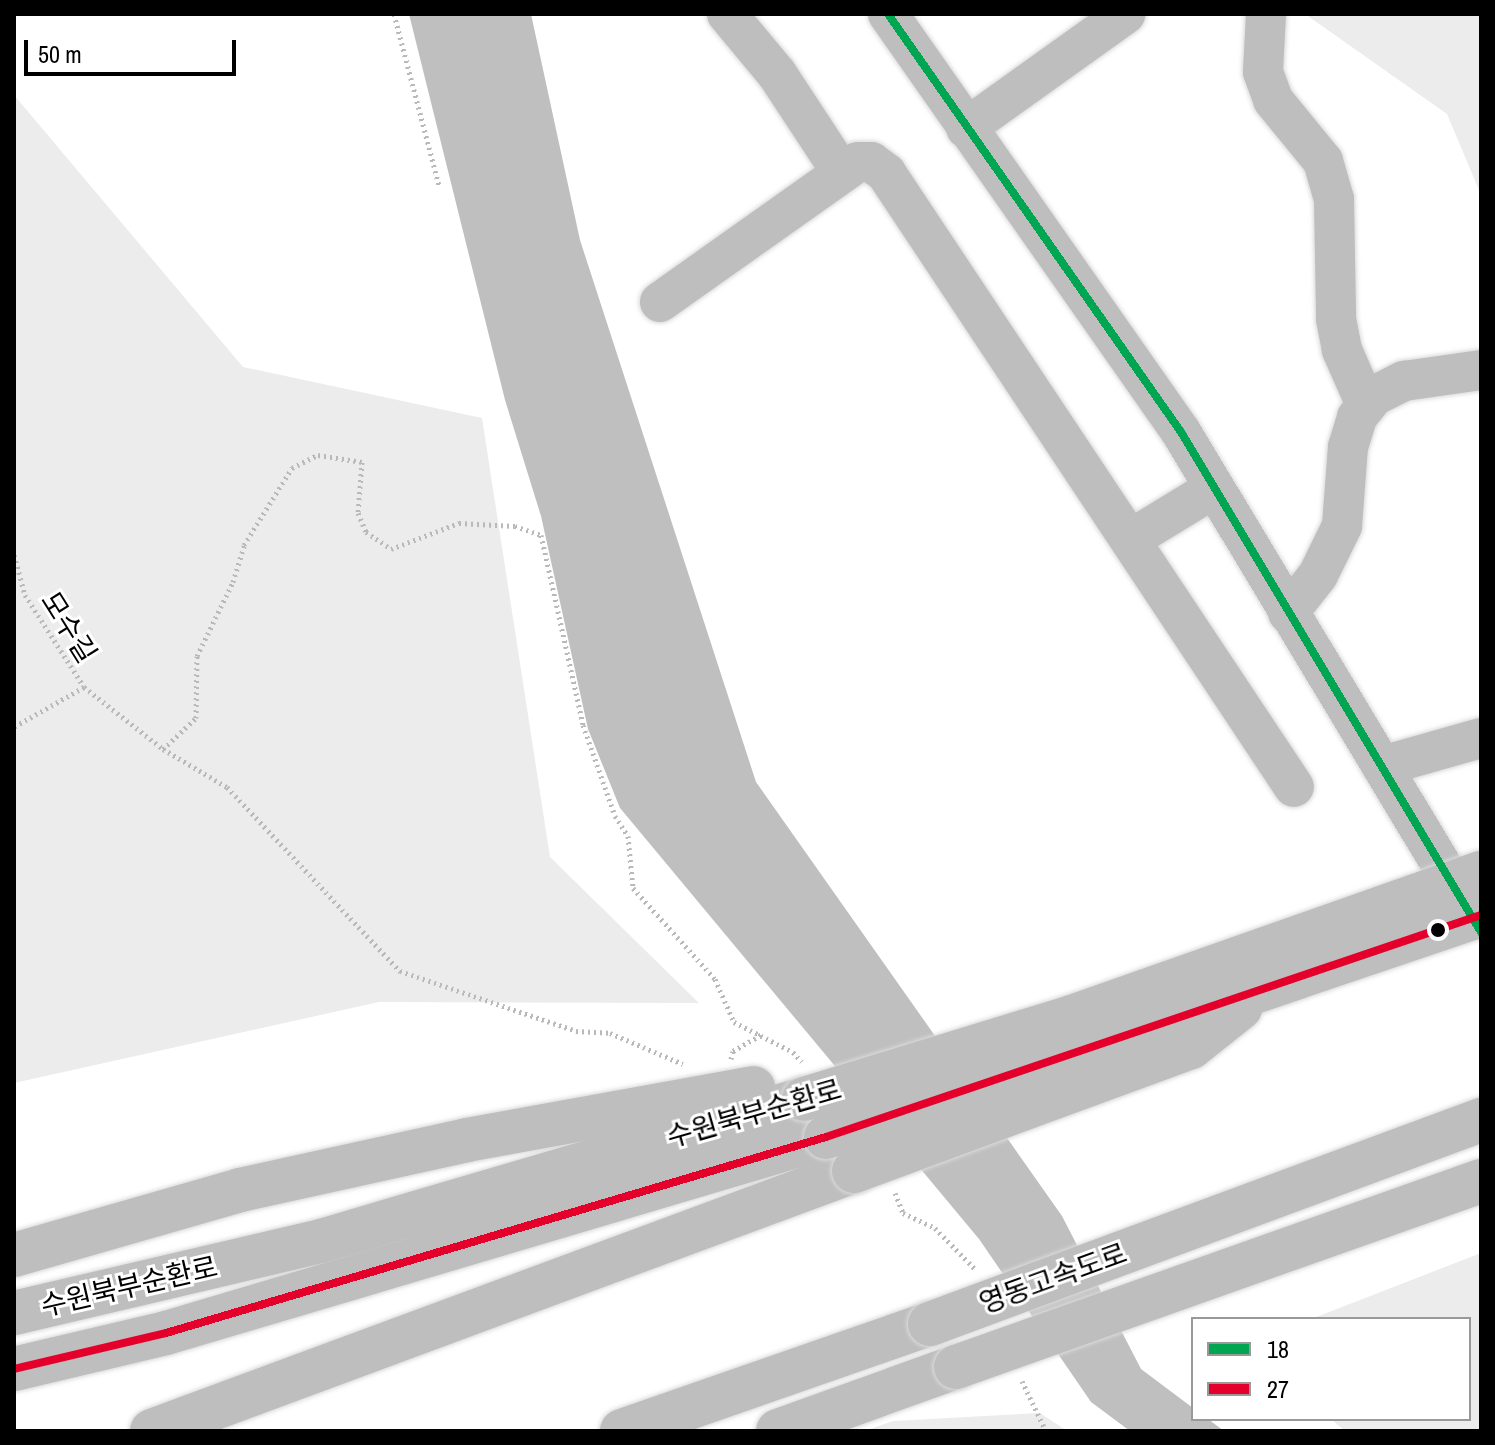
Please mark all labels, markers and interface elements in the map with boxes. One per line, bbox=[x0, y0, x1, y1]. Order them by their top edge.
scale bar bbox=[28, 24, 240, 74]
text: 50 m bbox=[38, 38, 82, 70]
street label: 모수길 bbox=[34, 585, 104, 669]
unlabelled marker bbox=[1430, 922, 1446, 938]
street label: 수원북부순환로 bbox=[663, 1072, 845, 1154]
street label: 영동고속도로 bbox=[975, 1236, 1131, 1320]
street label: 수원북부순환로 bbox=[37, 1249, 221, 1323]
legend bbox=[1191, 1317, 1471, 1421]
text: 18 bbox=[1267, 1333, 1289, 1365]
text: 27 bbox=[1267, 1373, 1289, 1405]

